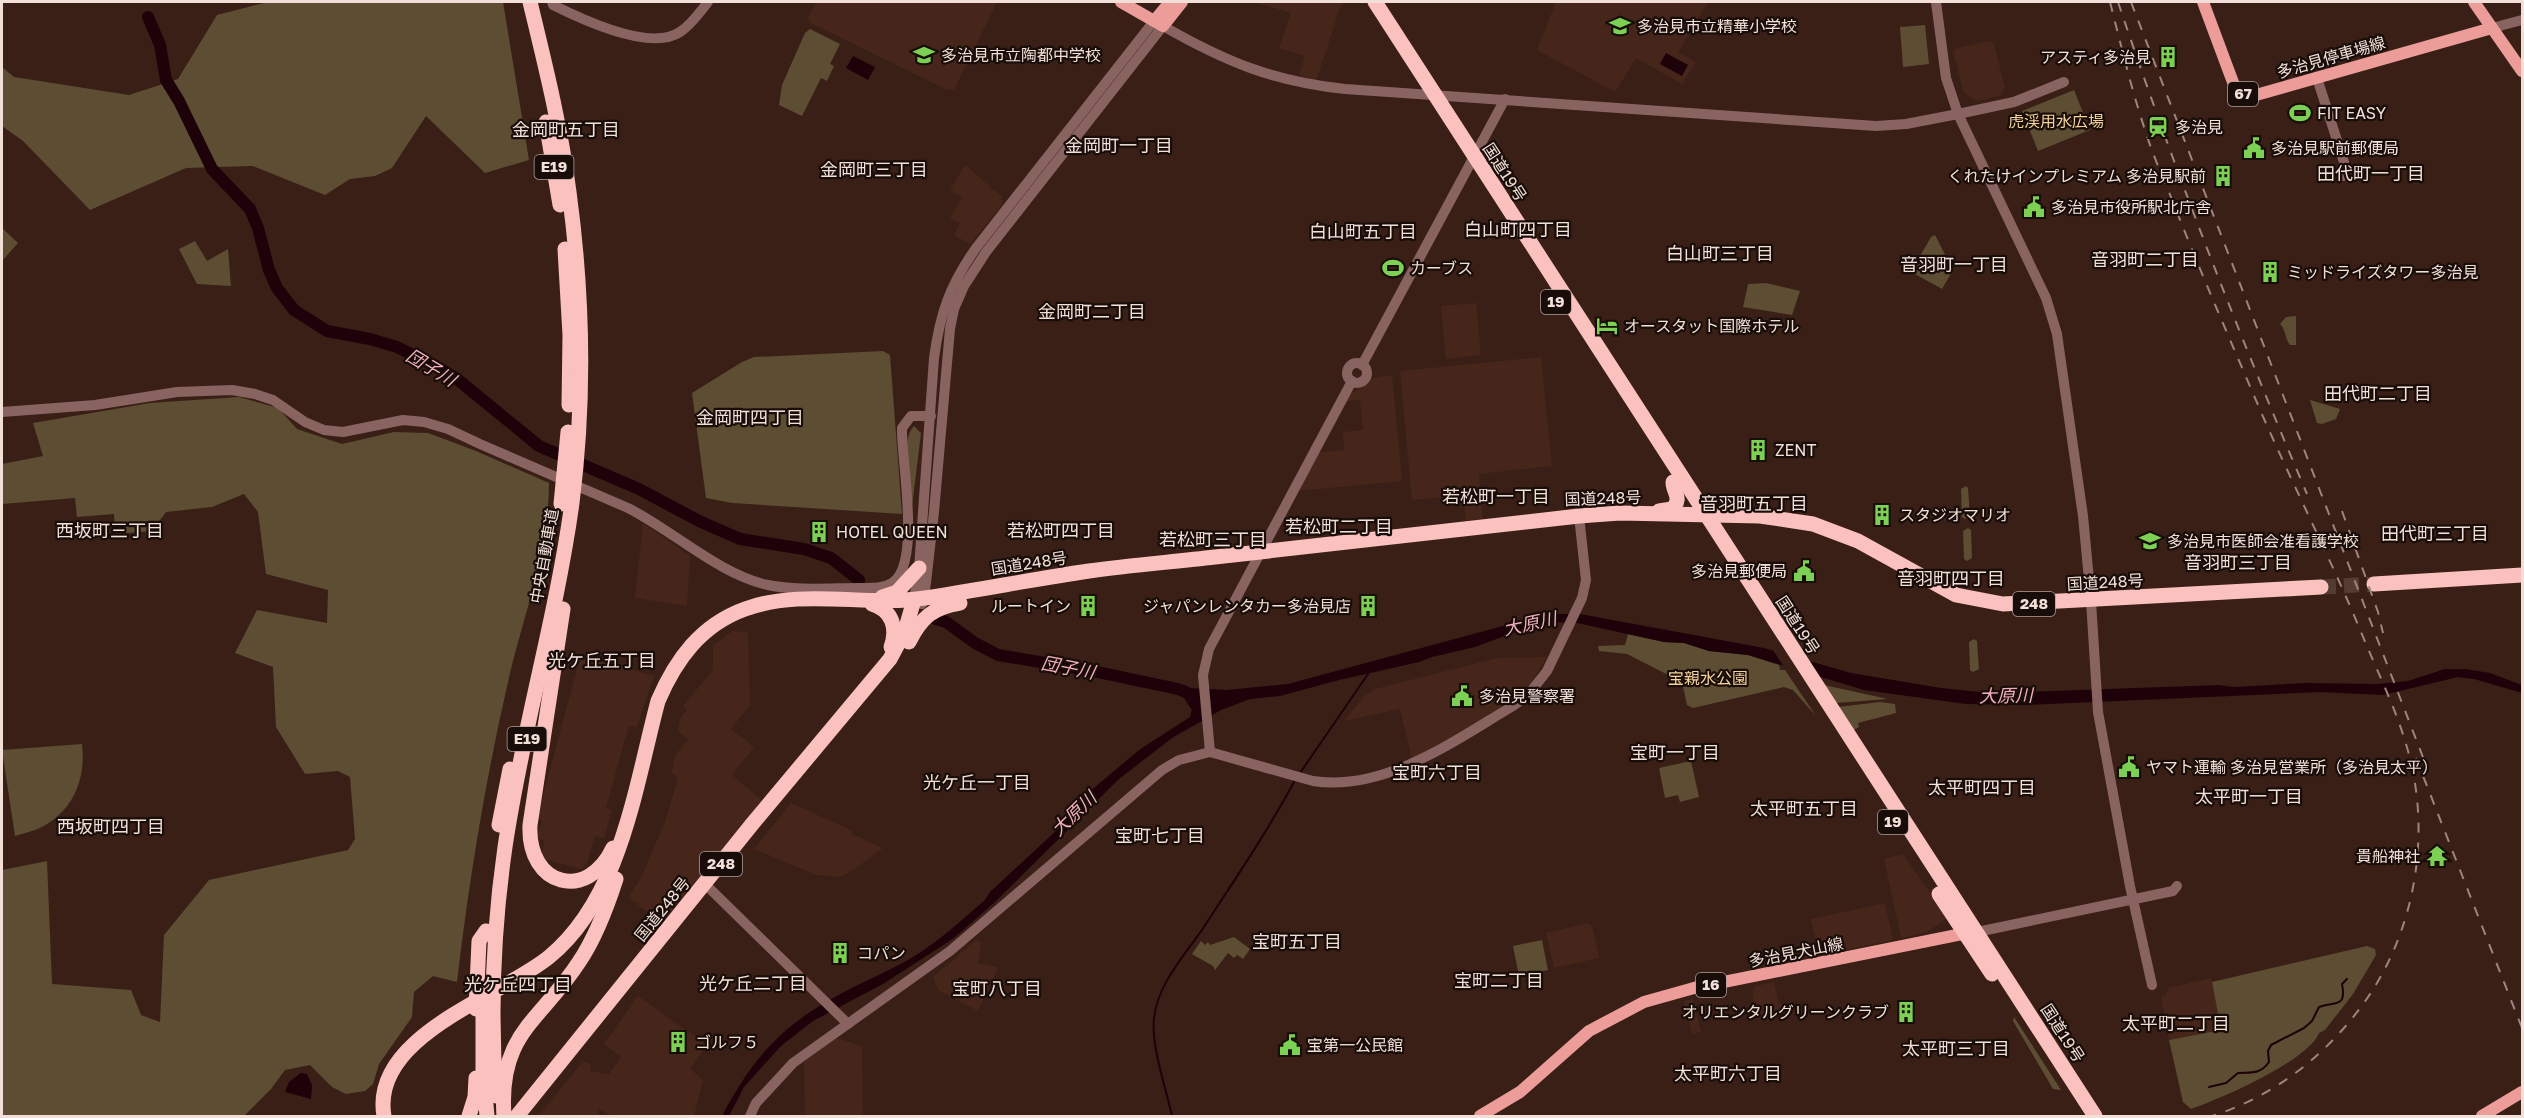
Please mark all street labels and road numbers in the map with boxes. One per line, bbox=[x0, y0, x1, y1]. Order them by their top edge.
street label: 多治見停車場線 bbox=[2274, 32, 2388, 82]
road number: 67 bbox=[2228, 82, 2258, 106]
street label: 国道19号 bbox=[1479, 139, 1531, 205]
road number: E19 bbox=[534, 155, 574, 179]
road number: 19 bbox=[1541, 290, 1571, 314]
street label: 国道248号 bbox=[1564, 487, 1642, 509]
street label: 中央自動車道 bbox=[526, 507, 562, 605]
street label: 国道248号 bbox=[990, 547, 1068, 579]
street label: 国道248号 bbox=[2066, 570, 2144, 594]
street label: 国道19号 bbox=[1772, 592, 1824, 658]
road number: 248 bbox=[2013, 592, 2055, 616]
road number: E19 bbox=[508, 727, 546, 751]
road number: 19 bbox=[1878, 810, 1908, 834]
road number: 248 bbox=[700, 852, 742, 876]
street label: 国道248号 bbox=[630, 873, 694, 945]
street label: 多治見犬山線 bbox=[1747, 933, 1845, 971]
road number: 16 bbox=[1696, 973, 1726, 997]
street label: 国道19号 bbox=[2037, 1000, 2089, 1066]

